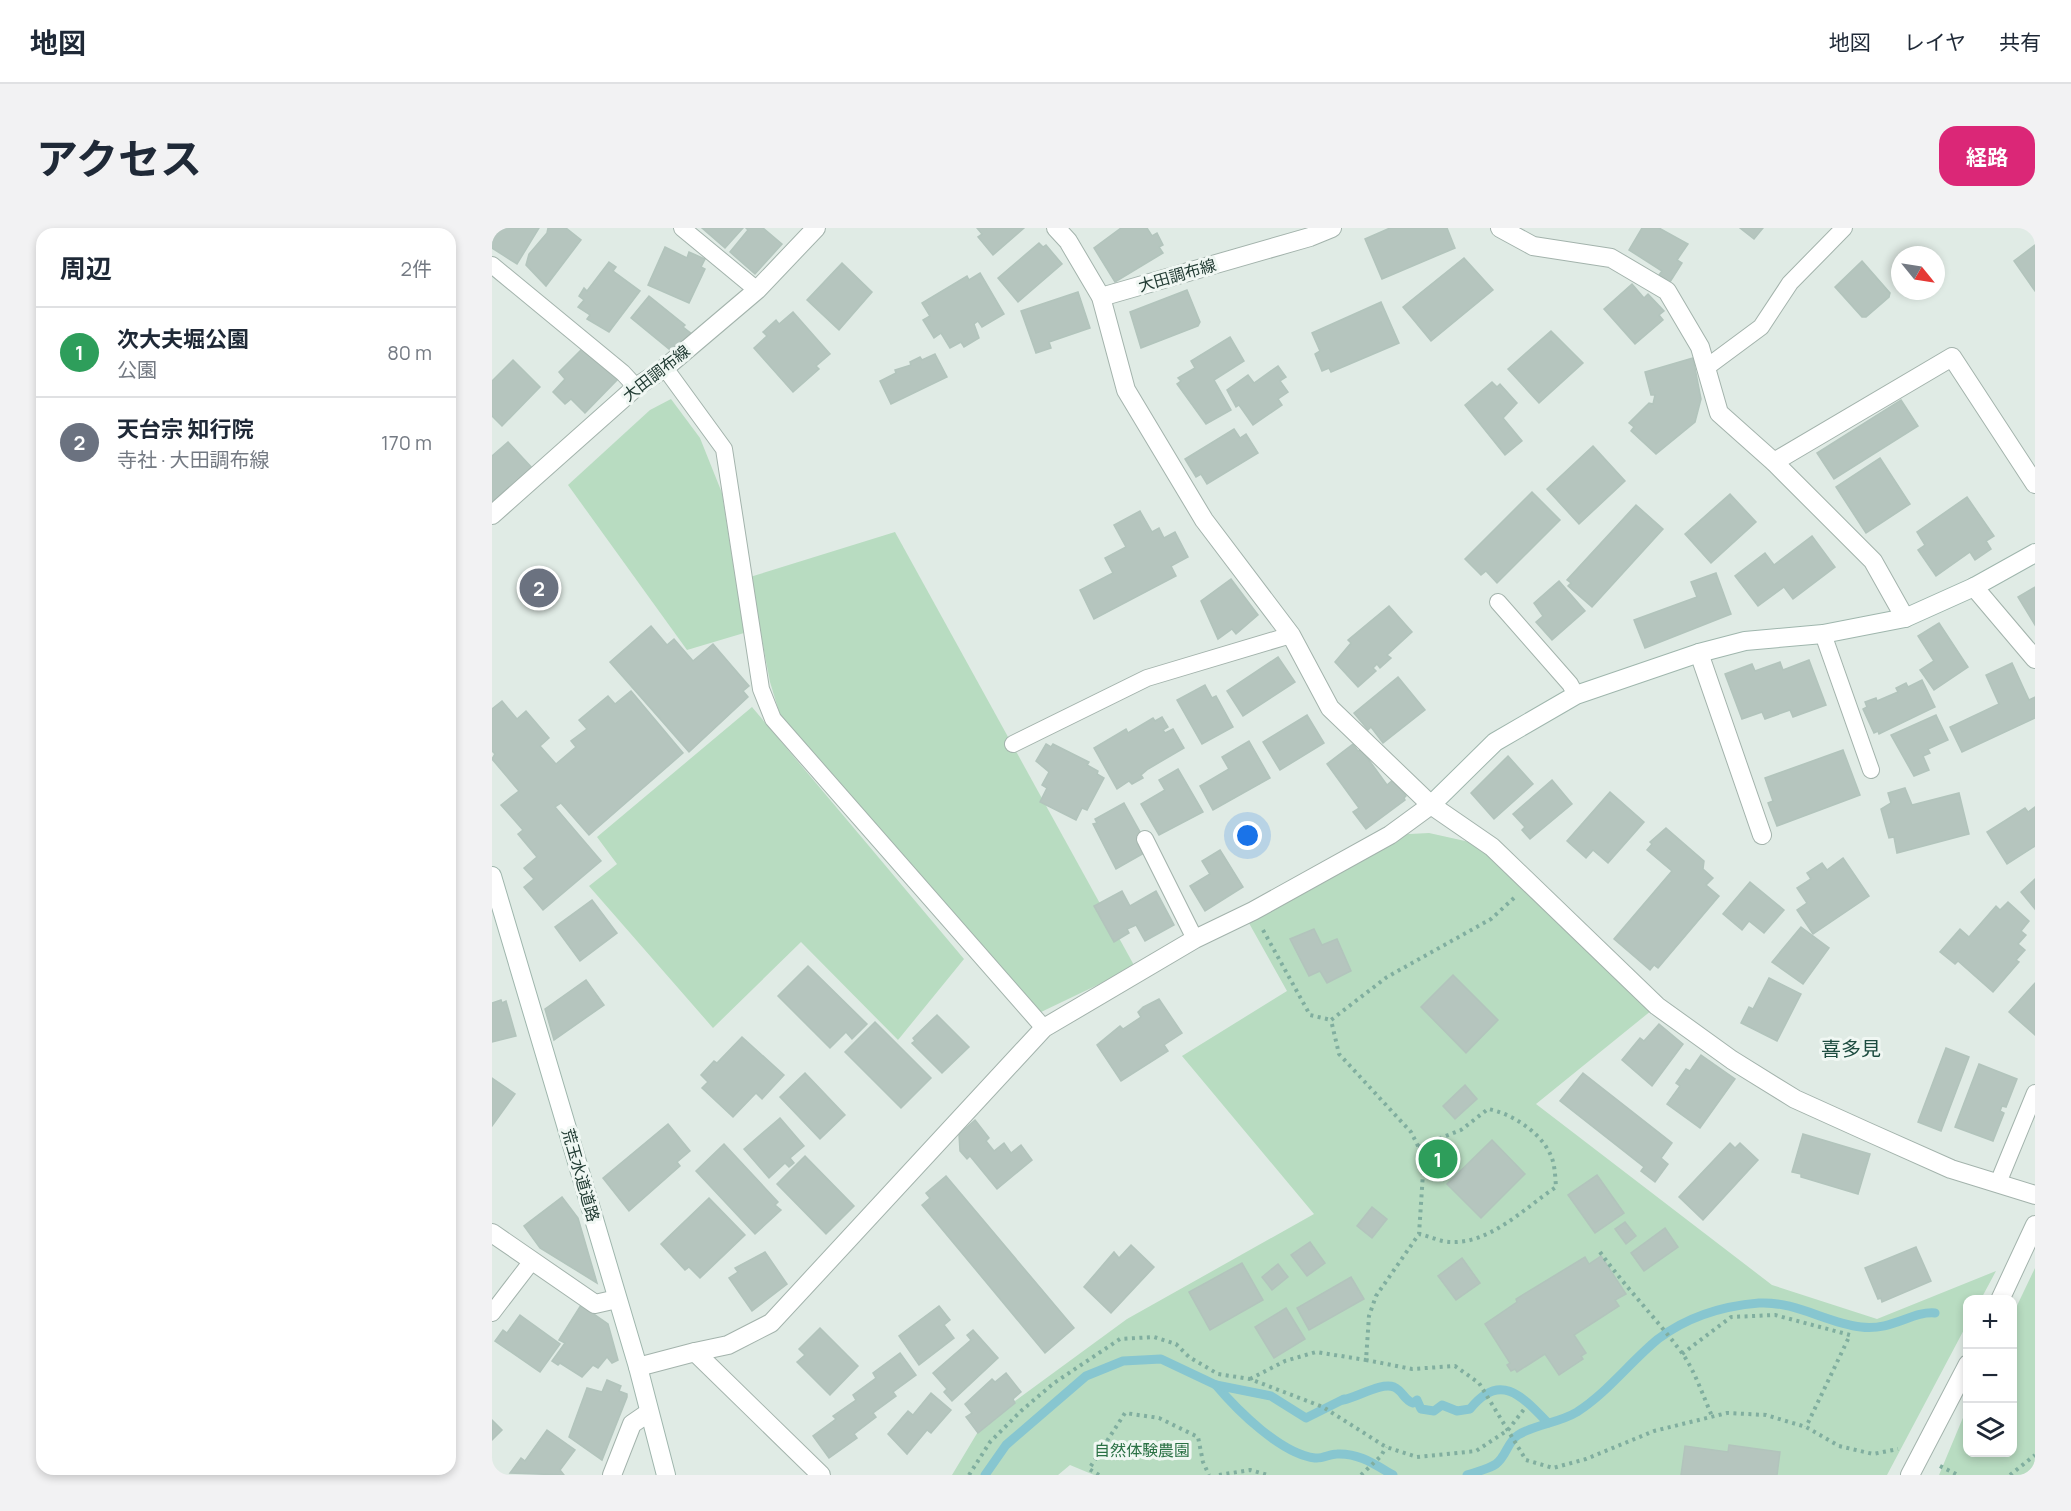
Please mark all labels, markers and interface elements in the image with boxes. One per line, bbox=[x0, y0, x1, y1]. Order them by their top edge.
text: 地図 bbox=[30, 23, 86, 61]
text: 地図 bbox=[1829, 28, 1871, 56]
text: レイヤ bbox=[1904, 28, 1966, 56]
text: 共有 bbox=[1999, 28, 2041, 56]
button: 経路 bbox=[1939, 126, 2035, 186]
text: アクセス bbox=[36, 129, 202, 187]
north arrow bbox=[1891, 246, 1945, 300]
text: 周辺 bbox=[60, 250, 112, 286]
street label: 大田調布線 bbox=[1136, 253, 1218, 297]
text: 2件 bbox=[401, 255, 432, 282]
text: 次大夫堀公園 bbox=[117, 324, 249, 354]
text: 1 bbox=[75, 339, 84, 366]
text: 80 m bbox=[387, 339, 432, 366]
street label: 大田調布線 bbox=[618, 340, 694, 406]
text: 公園 bbox=[117, 356, 157, 383]
text: 天台宗 知行院 bbox=[117, 414, 253, 444]
text: 2 bbox=[74, 429, 85, 456]
text: 170 m bbox=[381, 429, 432, 456]
text: 寺社 · 大田調布線 bbox=[117, 446, 270, 473]
pin: 2 bbox=[520, 566, 558, 610]
your location bbox=[1233, 821, 1262, 850]
district label: 喜多見 bbox=[1821, 1035, 1881, 1062]
street label: 荒玉水道道路 bbox=[557, 1126, 605, 1224]
pin: 1 bbox=[1418, 1136, 1458, 1182]
map controls bbox=[1963, 1295, 2017, 1457]
button: + bbox=[1963, 1295, 2017, 1349]
button: − bbox=[1963, 1349, 2017, 1403]
button: layers bbox=[1963, 1403, 2017, 1457]
park label: 自然体験農園 bbox=[1094, 1439, 1190, 1461]

